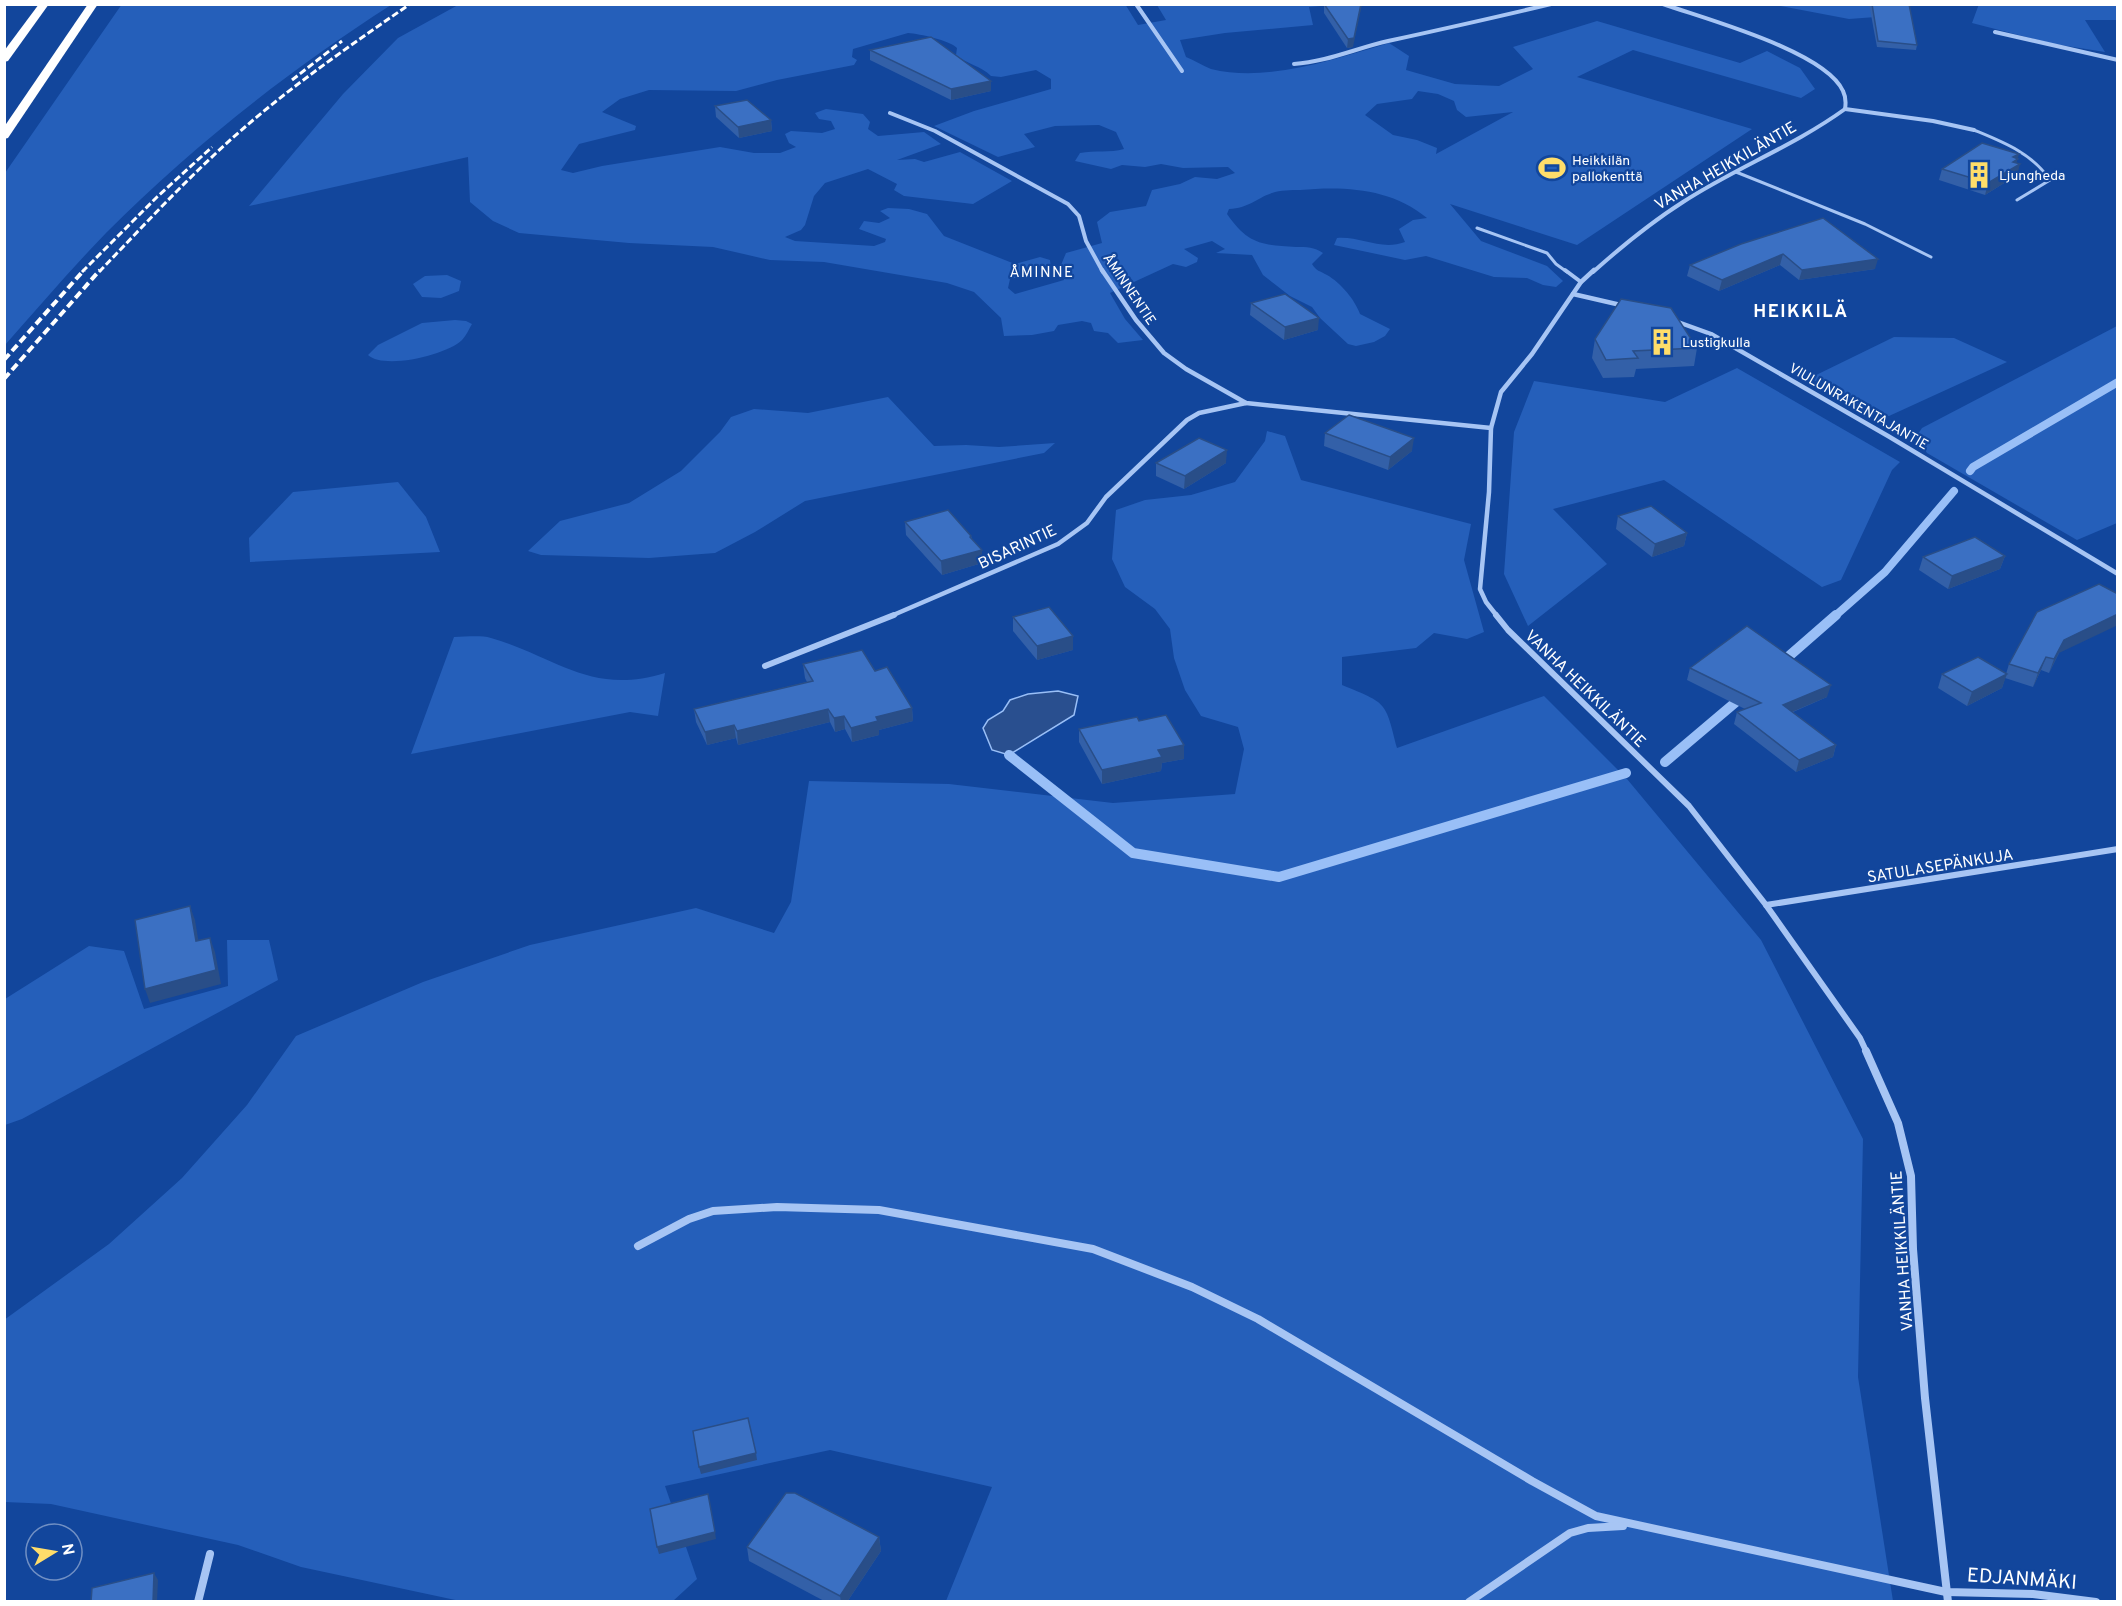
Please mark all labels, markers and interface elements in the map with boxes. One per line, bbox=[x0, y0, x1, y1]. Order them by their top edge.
street label: VANHA HEIKKILÄNTIE bbox=[1651, 117, 1801, 216]
sports icon: Heikkilän pallokenttä bbox=[1537, 153, 1567, 183]
place label: Heikkilän pallokenttä bbox=[1572, 153, 1643, 186]
building icon: Ljungheda bbox=[1964, 160, 1994, 190]
place label: Ljungheda bbox=[1999, 168, 2065, 185]
street label: ÅMINNENTIE bbox=[1099, 251, 1159, 329]
district label: ÅMINNE bbox=[1009, 264, 1075, 283]
district label: HEIKKILÄ bbox=[1753, 299, 1849, 324]
building icon: Lustigkulla bbox=[1647, 327, 1677, 357]
place label: Lustigkulla bbox=[1682, 335, 1750, 352]
street label: VIULUNRAKENTAJANTIE bbox=[1785, 360, 1931, 454]
street label: BISARINTIE bbox=[975, 521, 1060, 575]
street label: VANHA HEIKKILÄNTIE bbox=[1520, 626, 1650, 752]
street label: SATULASEPÄNKUJA bbox=[1866, 845, 2015, 888]
street label: VANHA HEIKKILÄNTIE bbox=[1886, 1170, 1919, 1332]
north arrow bbox=[24, 1522, 84, 1582]
text: N bbox=[56, 1542, 78, 1557]
street label: EDJANMÄKI bbox=[1966, 1562, 2078, 1597]

